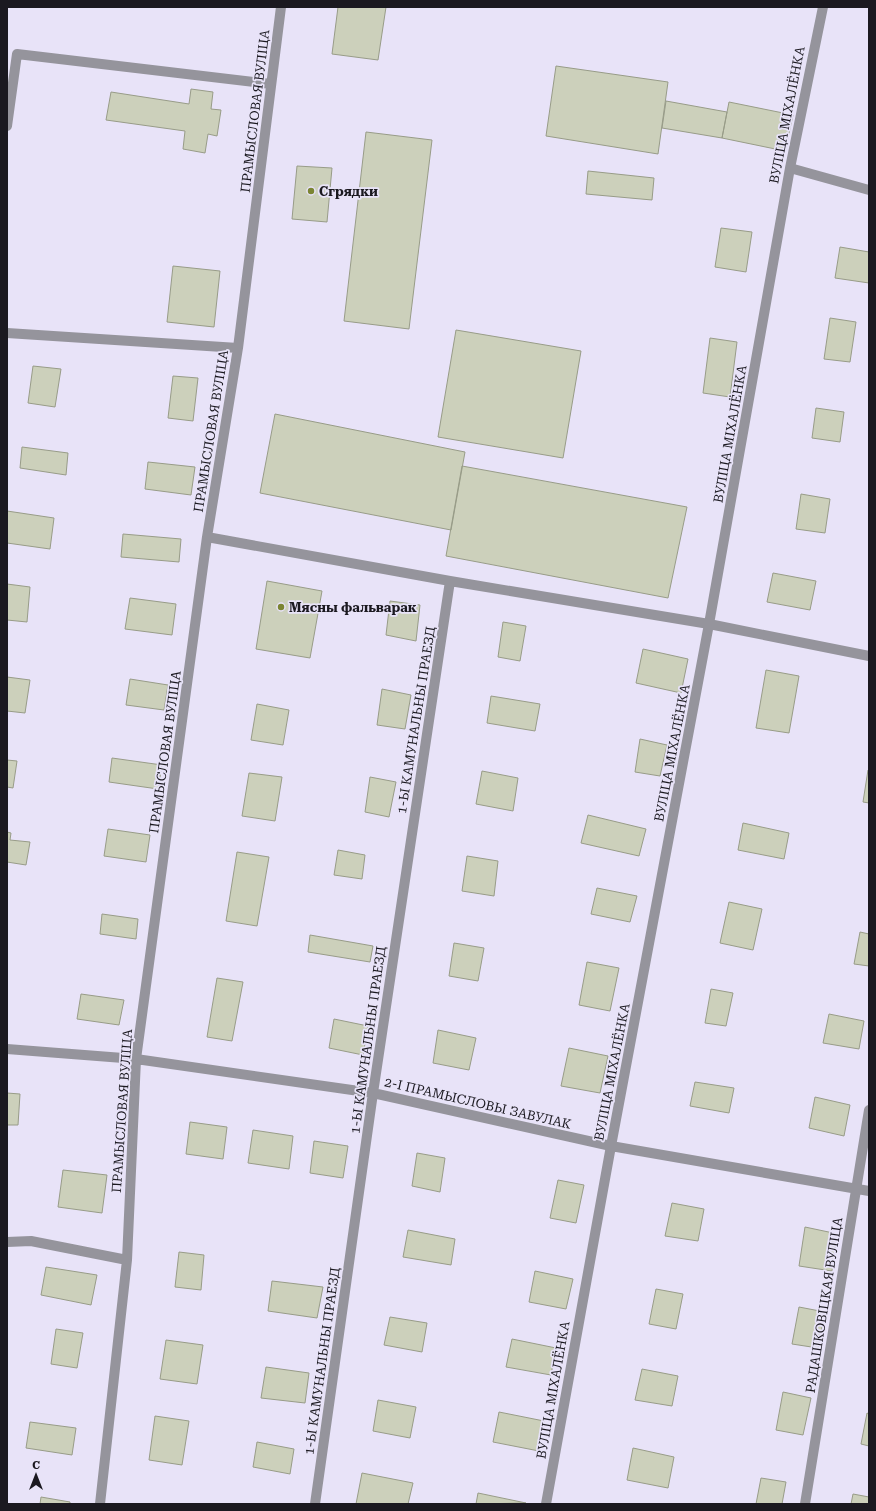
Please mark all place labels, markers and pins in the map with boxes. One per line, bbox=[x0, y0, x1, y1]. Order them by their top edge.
place label: Сгрядки bbox=[319, 184, 378, 199]
marker: Сгрядки bbox=[306, 186, 316, 196]
place label: Мясны фальварак bbox=[289, 600, 417, 615]
marker: Мясны фальварак bbox=[276, 602, 286, 612]

